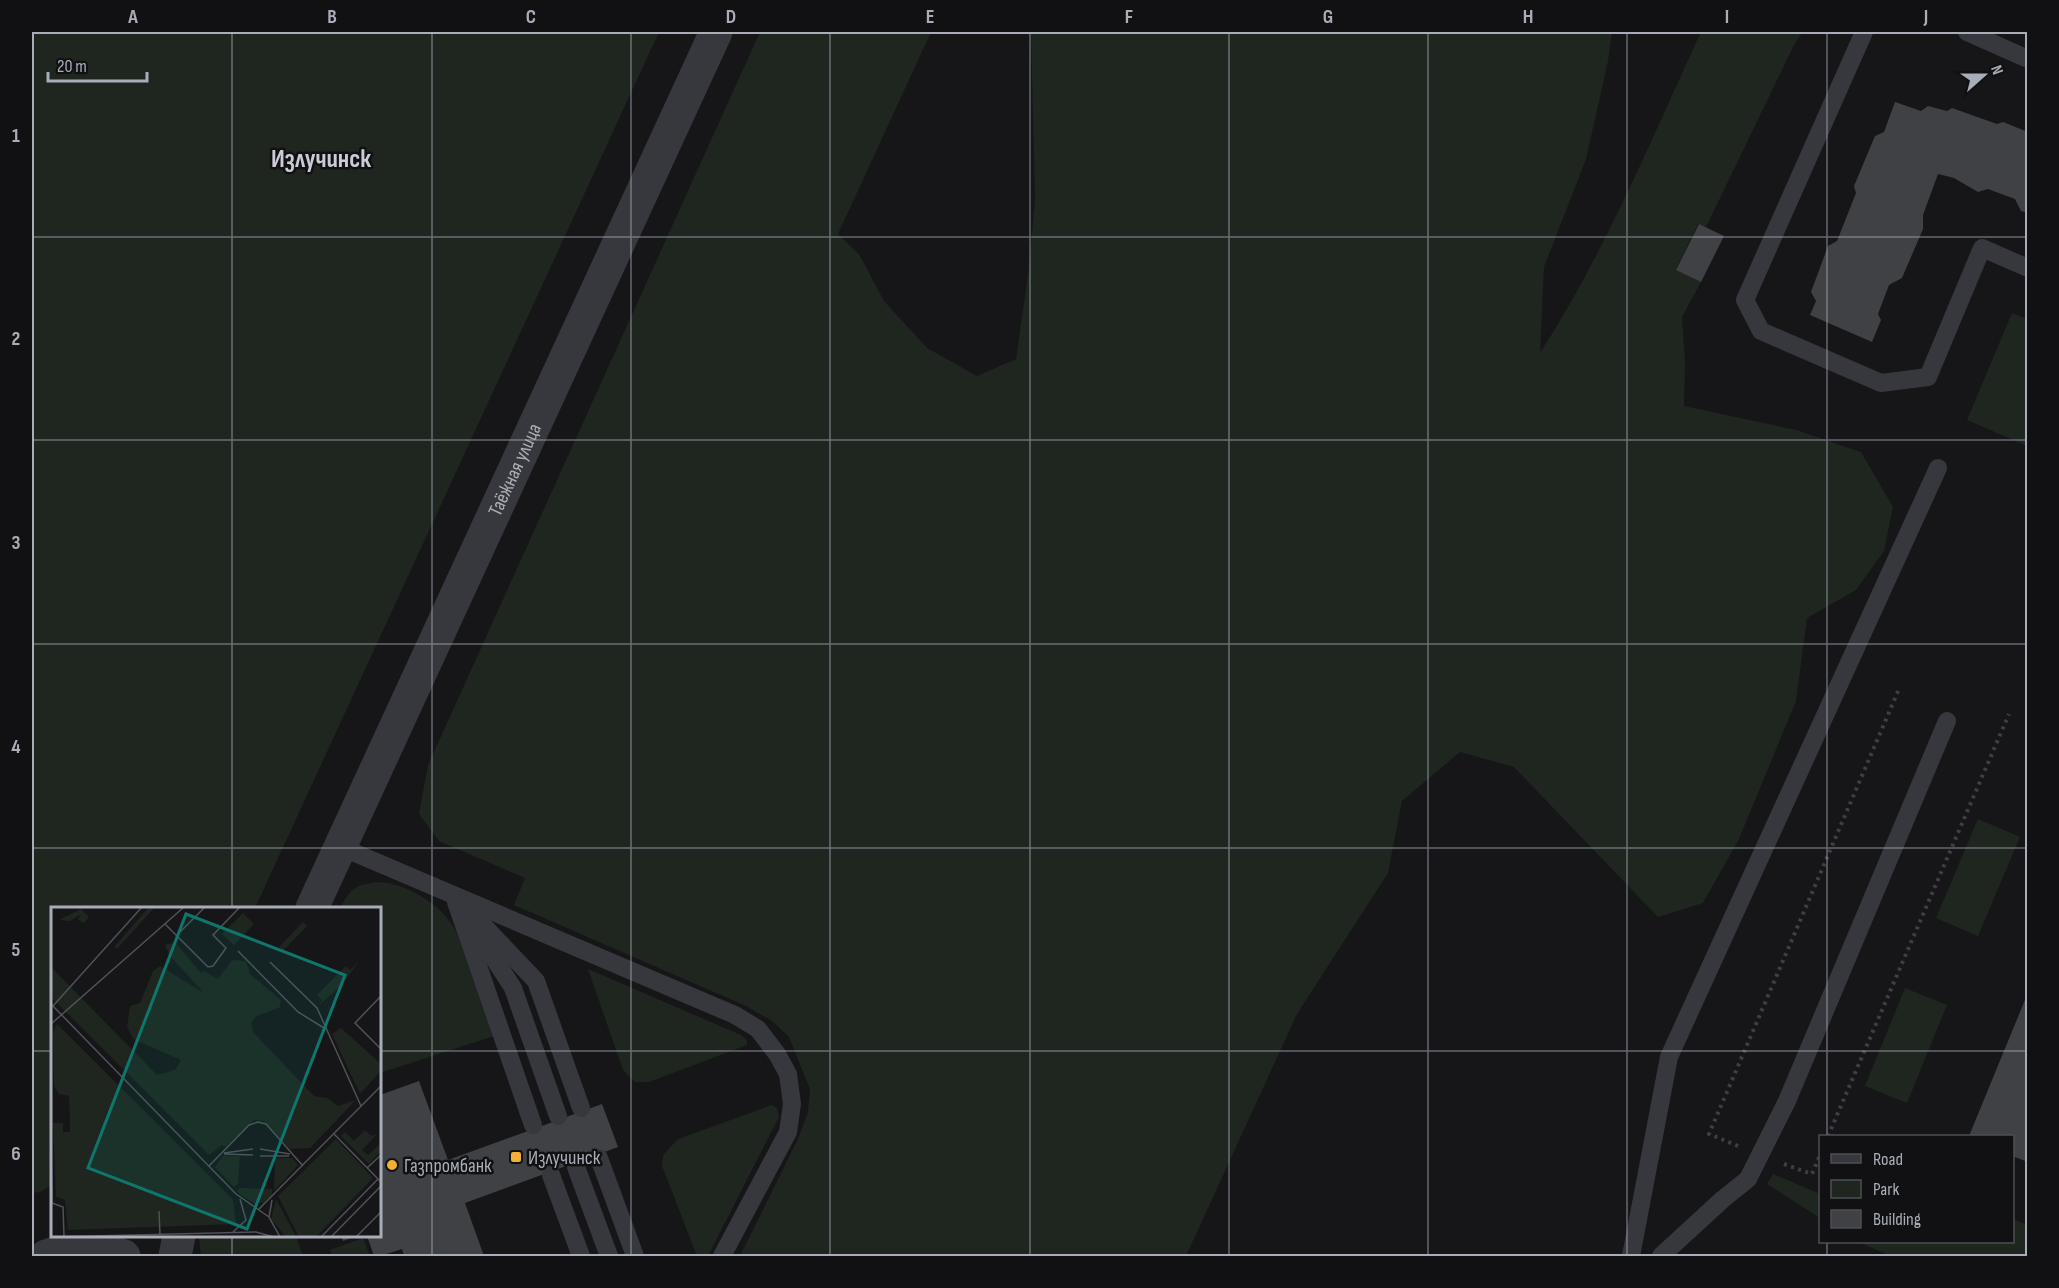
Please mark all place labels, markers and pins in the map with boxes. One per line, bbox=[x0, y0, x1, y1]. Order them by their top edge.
place label: Излучинск bbox=[528, 1146, 601, 1170]
marker: Излучинск bbox=[509, 1150, 523, 1164]
place label: Газпромбанк bbox=[404, 1154, 492, 1178]
marker: Газпромбанк bbox=[385, 1158, 399, 1172]

